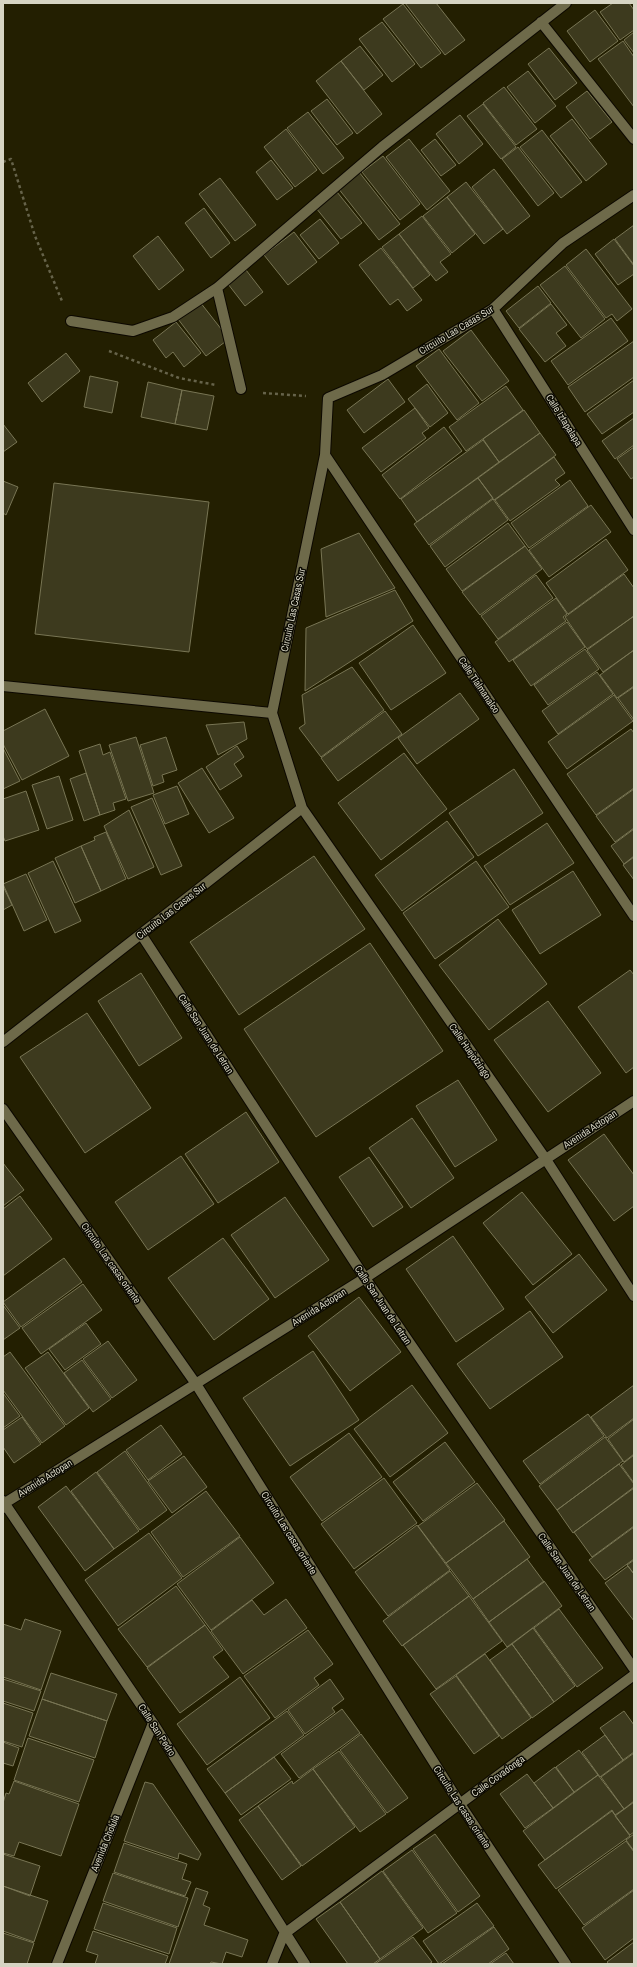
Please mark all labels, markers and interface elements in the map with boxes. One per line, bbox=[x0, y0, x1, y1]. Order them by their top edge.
street label: Circuito Las Casas Sur bbox=[416, 302, 496, 357]
street label: Calle Iztapalapa bbox=[543, 392, 585, 449]
street label: Circuito Las Casas Sur bbox=[278, 567, 308, 653]
street label: Calle Tlalmanalco bbox=[455, 654, 503, 716]
street label: Circuito Las Casas Sur bbox=[134, 880, 209, 942]
street label: Calle San Juan de Letran bbox=[175, 992, 237, 1076]
street label: Calle Huejotzingo bbox=[446, 1021, 494, 1082]
street label: Avenida Actopan bbox=[560, 1107, 619, 1152]
street label: Circuito Las casas oriente bbox=[78, 1220, 144, 1306]
street label: Calle San Juan de Letran bbox=[352, 1263, 414, 1347]
street label: Avenida Actopan bbox=[288, 1285, 349, 1329]
street label: Avenida Actopan bbox=[14, 1456, 75, 1500]
street label: Circuito Las casas oriente bbox=[258, 1489, 320, 1577]
street label: Calle San Juan de Letran bbox=[535, 1530, 599, 1614]
street label: Calle San Pedro bbox=[135, 1701, 179, 1759]
street label: Calle Covadonga bbox=[469, 1752, 528, 1800]
street label: Circuito Las casas oriente bbox=[430, 1763, 494, 1851]
street label: Avenida Cholula bbox=[87, 1812, 122, 1874]

